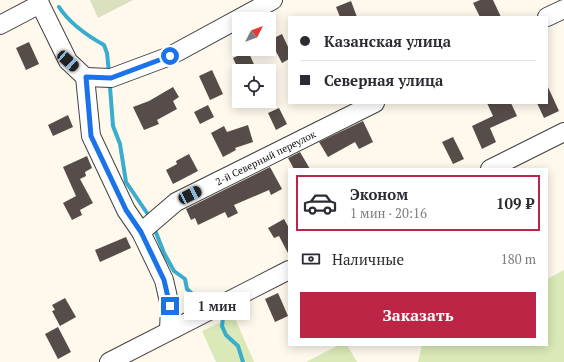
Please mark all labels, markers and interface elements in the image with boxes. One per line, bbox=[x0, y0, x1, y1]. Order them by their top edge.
north arrow bbox=[232, 12, 276, 56]
map controls bbox=[232, 12, 276, 108]
text: Казанская улица bbox=[324, 31, 451, 51]
route start bbox=[161, 47, 179, 65]
car bbox=[55, 49, 81, 73]
button: locate bbox=[232, 64, 276, 108]
text: Северная улица bbox=[324, 70, 443, 90]
street label: 2-й Северный переулок bbox=[213, 127, 319, 188]
car bbox=[177, 184, 203, 206]
text: Эконом bbox=[350, 184, 408, 204]
icon: car bbox=[302, 185, 338, 221]
text: 109 ₽ bbox=[496, 193, 534, 213]
text: 1 мин · 20:16 bbox=[350, 204, 427, 222]
icon: cash bbox=[300, 248, 322, 270]
text: Наличные bbox=[332, 249, 404, 269]
text: 180 m bbox=[501, 250, 536, 268]
callout: 1 мин bbox=[184, 292, 250, 320]
button: Заказать bbox=[300, 292, 536, 338]
route end bbox=[161, 297, 179, 315]
text: 1 мин bbox=[198, 297, 236, 315]

